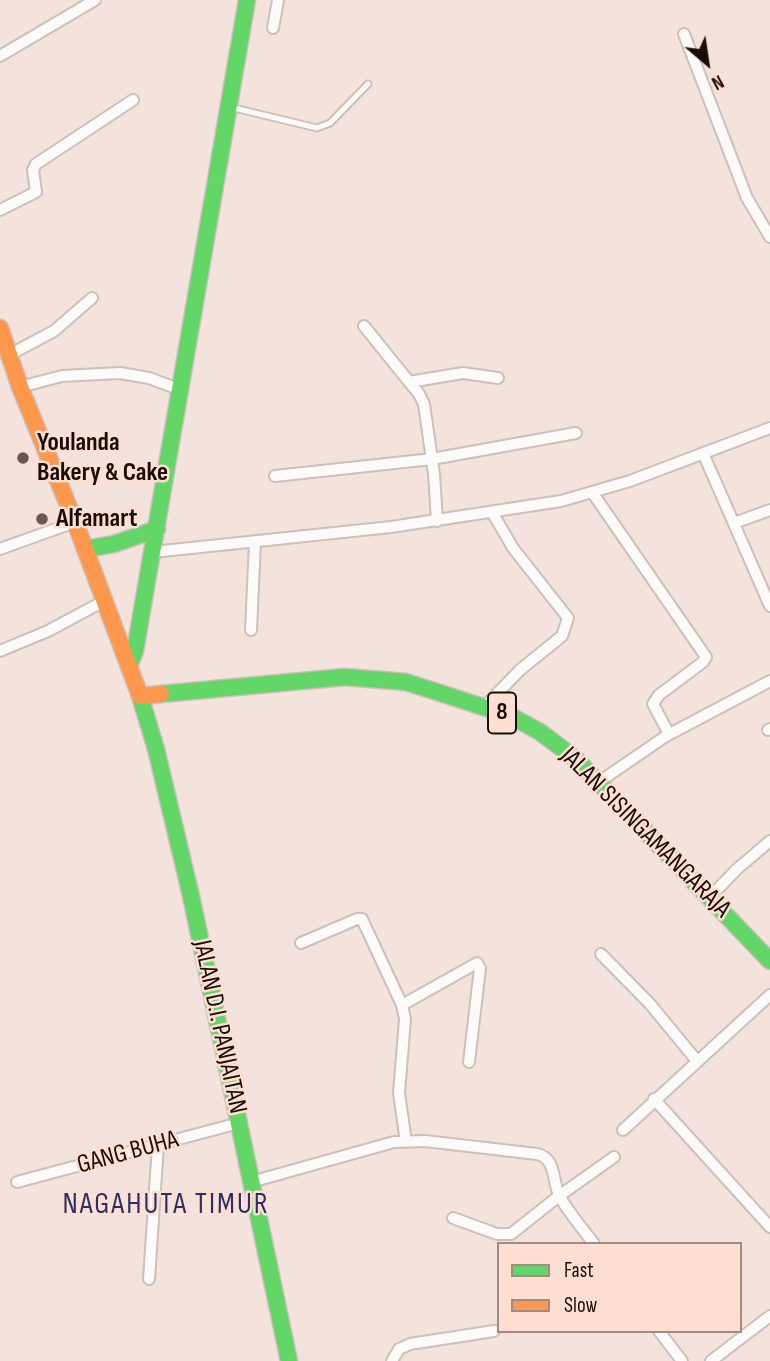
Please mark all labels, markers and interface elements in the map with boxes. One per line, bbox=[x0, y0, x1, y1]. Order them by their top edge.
north arrow bbox=[672, 28, 742, 98]
text: N bbox=[707, 69, 727, 94]
place label: Youlanda Bakery & Cake bbox=[37, 427, 168, 488]
marker: Youlanda Bakery & Cake bbox=[15, 450, 31, 466]
place label: Alfamart bbox=[56, 503, 137, 535]
marker: Alfamart bbox=[34, 511, 50, 527]
road number: 8 bbox=[488, 692, 516, 734]
street label: JALAN SISINGAMANGARAJA bbox=[553, 741, 737, 925]
street label: JALAN D.I. PANJAITAN bbox=[185, 937, 253, 1117]
street label: GANG BUHA bbox=[74, 1125, 182, 1181]
district label: NAGAHUTA TIMUR bbox=[64, 1187, 268, 1223]
legend bbox=[497, 1242, 742, 1333]
text: Fast bbox=[564, 1258, 594, 1283]
text: Slow bbox=[564, 1293, 597, 1318]

